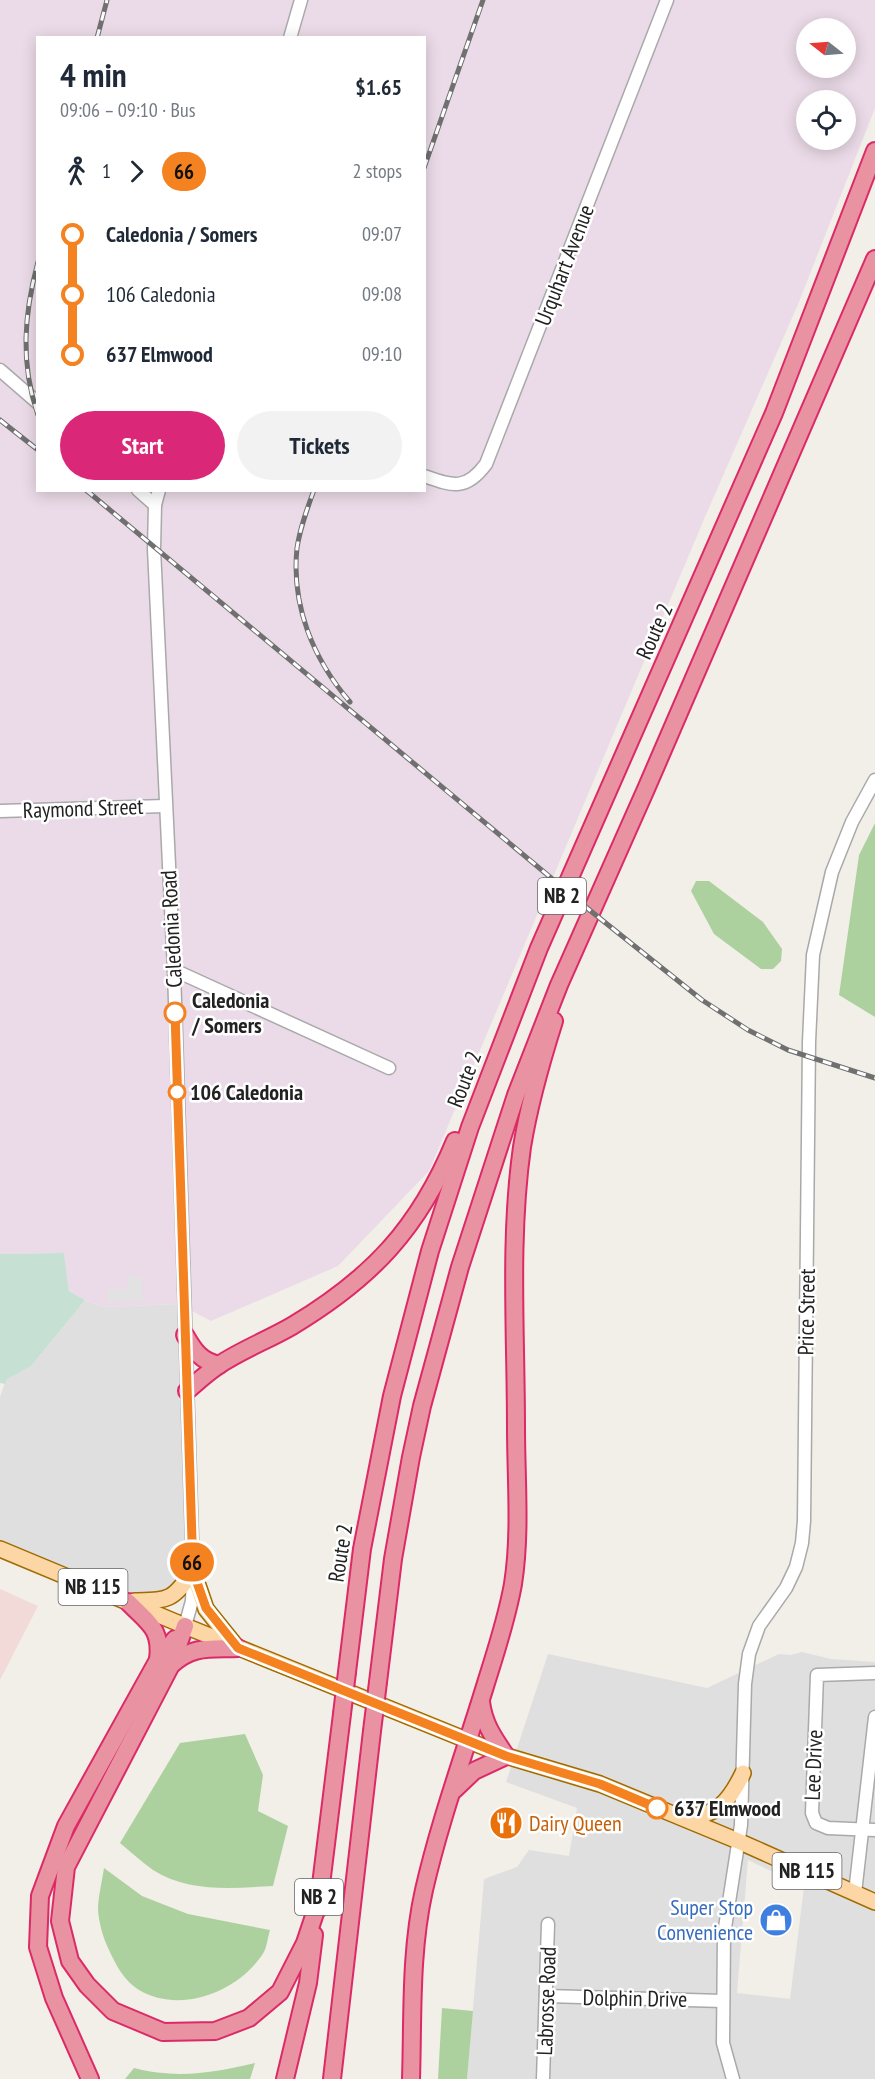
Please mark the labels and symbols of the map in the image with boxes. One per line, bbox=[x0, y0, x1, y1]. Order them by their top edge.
north arrow bbox=[796, 18, 856, 78]
street label: Urquhart Avenue bbox=[528, 201, 600, 329]
street label: Route 2 bbox=[629, 599, 679, 663]
street label: Raymond Street bbox=[22, 792, 144, 824]
street label: Caledonia Road bbox=[154, 870, 188, 988]
road number: NB 2 bbox=[538, 878, 586, 914]
place label: Caledonia / Somers bbox=[191, 986, 269, 1039]
marker: Caledonia / Somers bbox=[164, 1002, 186, 1024]
street label: Route 2 bbox=[440, 1047, 488, 1111]
place label: 106 Caledonia bbox=[190, 1078, 303, 1106]
marker: 106 Caledonia bbox=[168, 1083, 186, 1101]
street label: Price Street bbox=[791, 1268, 821, 1356]
street label: Route 2 bbox=[322, 1522, 358, 1584]
line badge: 66 bbox=[165, 1542, 219, 1582]
road number: NB 115 bbox=[58, 1569, 128, 1605]
street label: Lee Drive bbox=[798, 1729, 828, 1801]
place label: 637 Elmwood bbox=[674, 1794, 781, 1822]
marker: 637 Elmwood bbox=[646, 1797, 668, 1819]
restaurant icon: Dairy Queen bbox=[488, 1805, 524, 1841]
place label: Dairy Queen bbox=[529, 1809, 622, 1837]
road number: NB 115 bbox=[772, 1853, 842, 1889]
road number: NB 2 bbox=[295, 1879, 343, 1915]
place label: Super Stop Convenience bbox=[657, 1893, 753, 1946]
shop icon: Super Stop Convenience bbox=[758, 1902, 794, 1938]
street label: Labrosse Road bbox=[530, 1946, 562, 2056]
street label: Dolphin Drive bbox=[583, 1983, 687, 2013]

